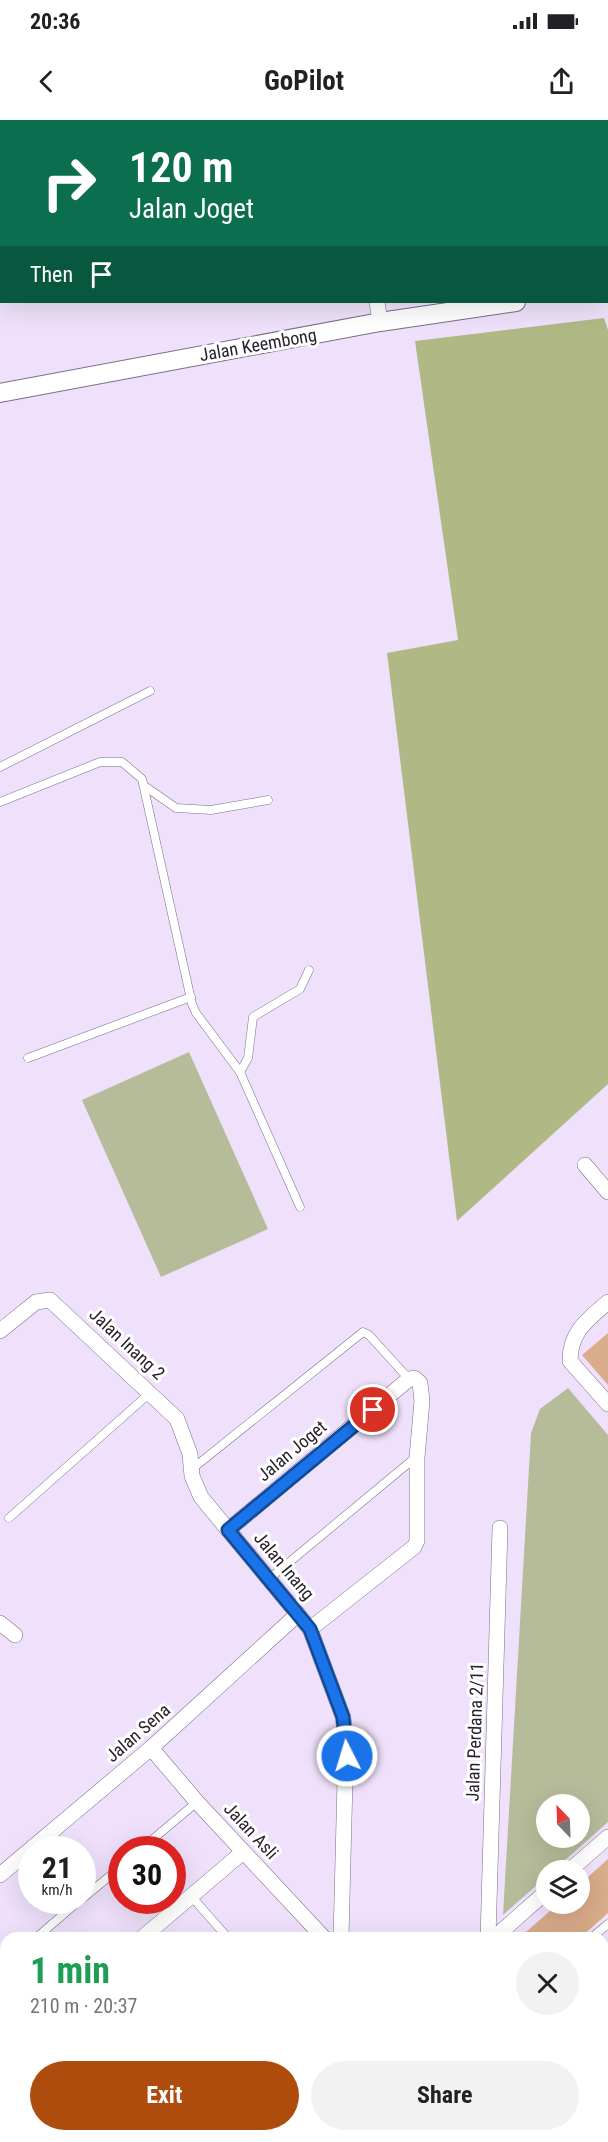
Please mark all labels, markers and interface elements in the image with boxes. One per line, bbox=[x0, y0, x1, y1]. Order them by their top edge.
text: 20:36 bbox=[30, 9, 81, 34]
icon: back bbox=[30, 65, 63, 98]
text: GoPilot bbox=[264, 65, 344, 97]
icon: share bbox=[545, 65, 578, 98]
text: 120 m bbox=[129, 143, 234, 192]
icon: right bbox=[30, 144, 108, 222]
text: Jalan Joget bbox=[129, 193, 254, 225]
icon: arrive bbox=[85, 258, 118, 291]
text: Then bbox=[30, 262, 73, 287]
street label: Jalan Keembong bbox=[198, 324, 318, 365]
street label: Jalan Inang 2 bbox=[85, 1303, 169, 1384]
pin bbox=[347, 1384, 398, 1435]
icon: arrive bbox=[356, 1393, 389, 1426]
street label: Jalan Joget bbox=[253, 1416, 330, 1485]
street label: Jalan Inang bbox=[250, 1527, 319, 1604]
street label: Jalan Perdana 2/11 bbox=[462, 1662, 487, 1802]
street label: Jalan Sena bbox=[101, 1699, 174, 1766]
position arrow bbox=[315, 1724, 379, 1788]
north arrow bbox=[536, 1794, 590, 1848]
map controls bbox=[536, 1794, 590, 1914]
street label: Jalan Asli bbox=[220, 1798, 283, 1863]
speed limit sign: 30 bbox=[108, 1836, 186, 1914]
text: 21 bbox=[42, 1850, 72, 1885]
button: layers bbox=[536, 1860, 590, 1914]
text: km/h bbox=[42, 1881, 72, 1899]
text: 1 min bbox=[30, 1950, 110, 1992]
button: close bbox=[516, 1952, 579, 2015]
text: 210 m · 20:37 bbox=[30, 1994, 137, 2018]
button: Exit bbox=[30, 2061, 299, 2130]
button: Share bbox=[311, 2061, 579, 2130]

